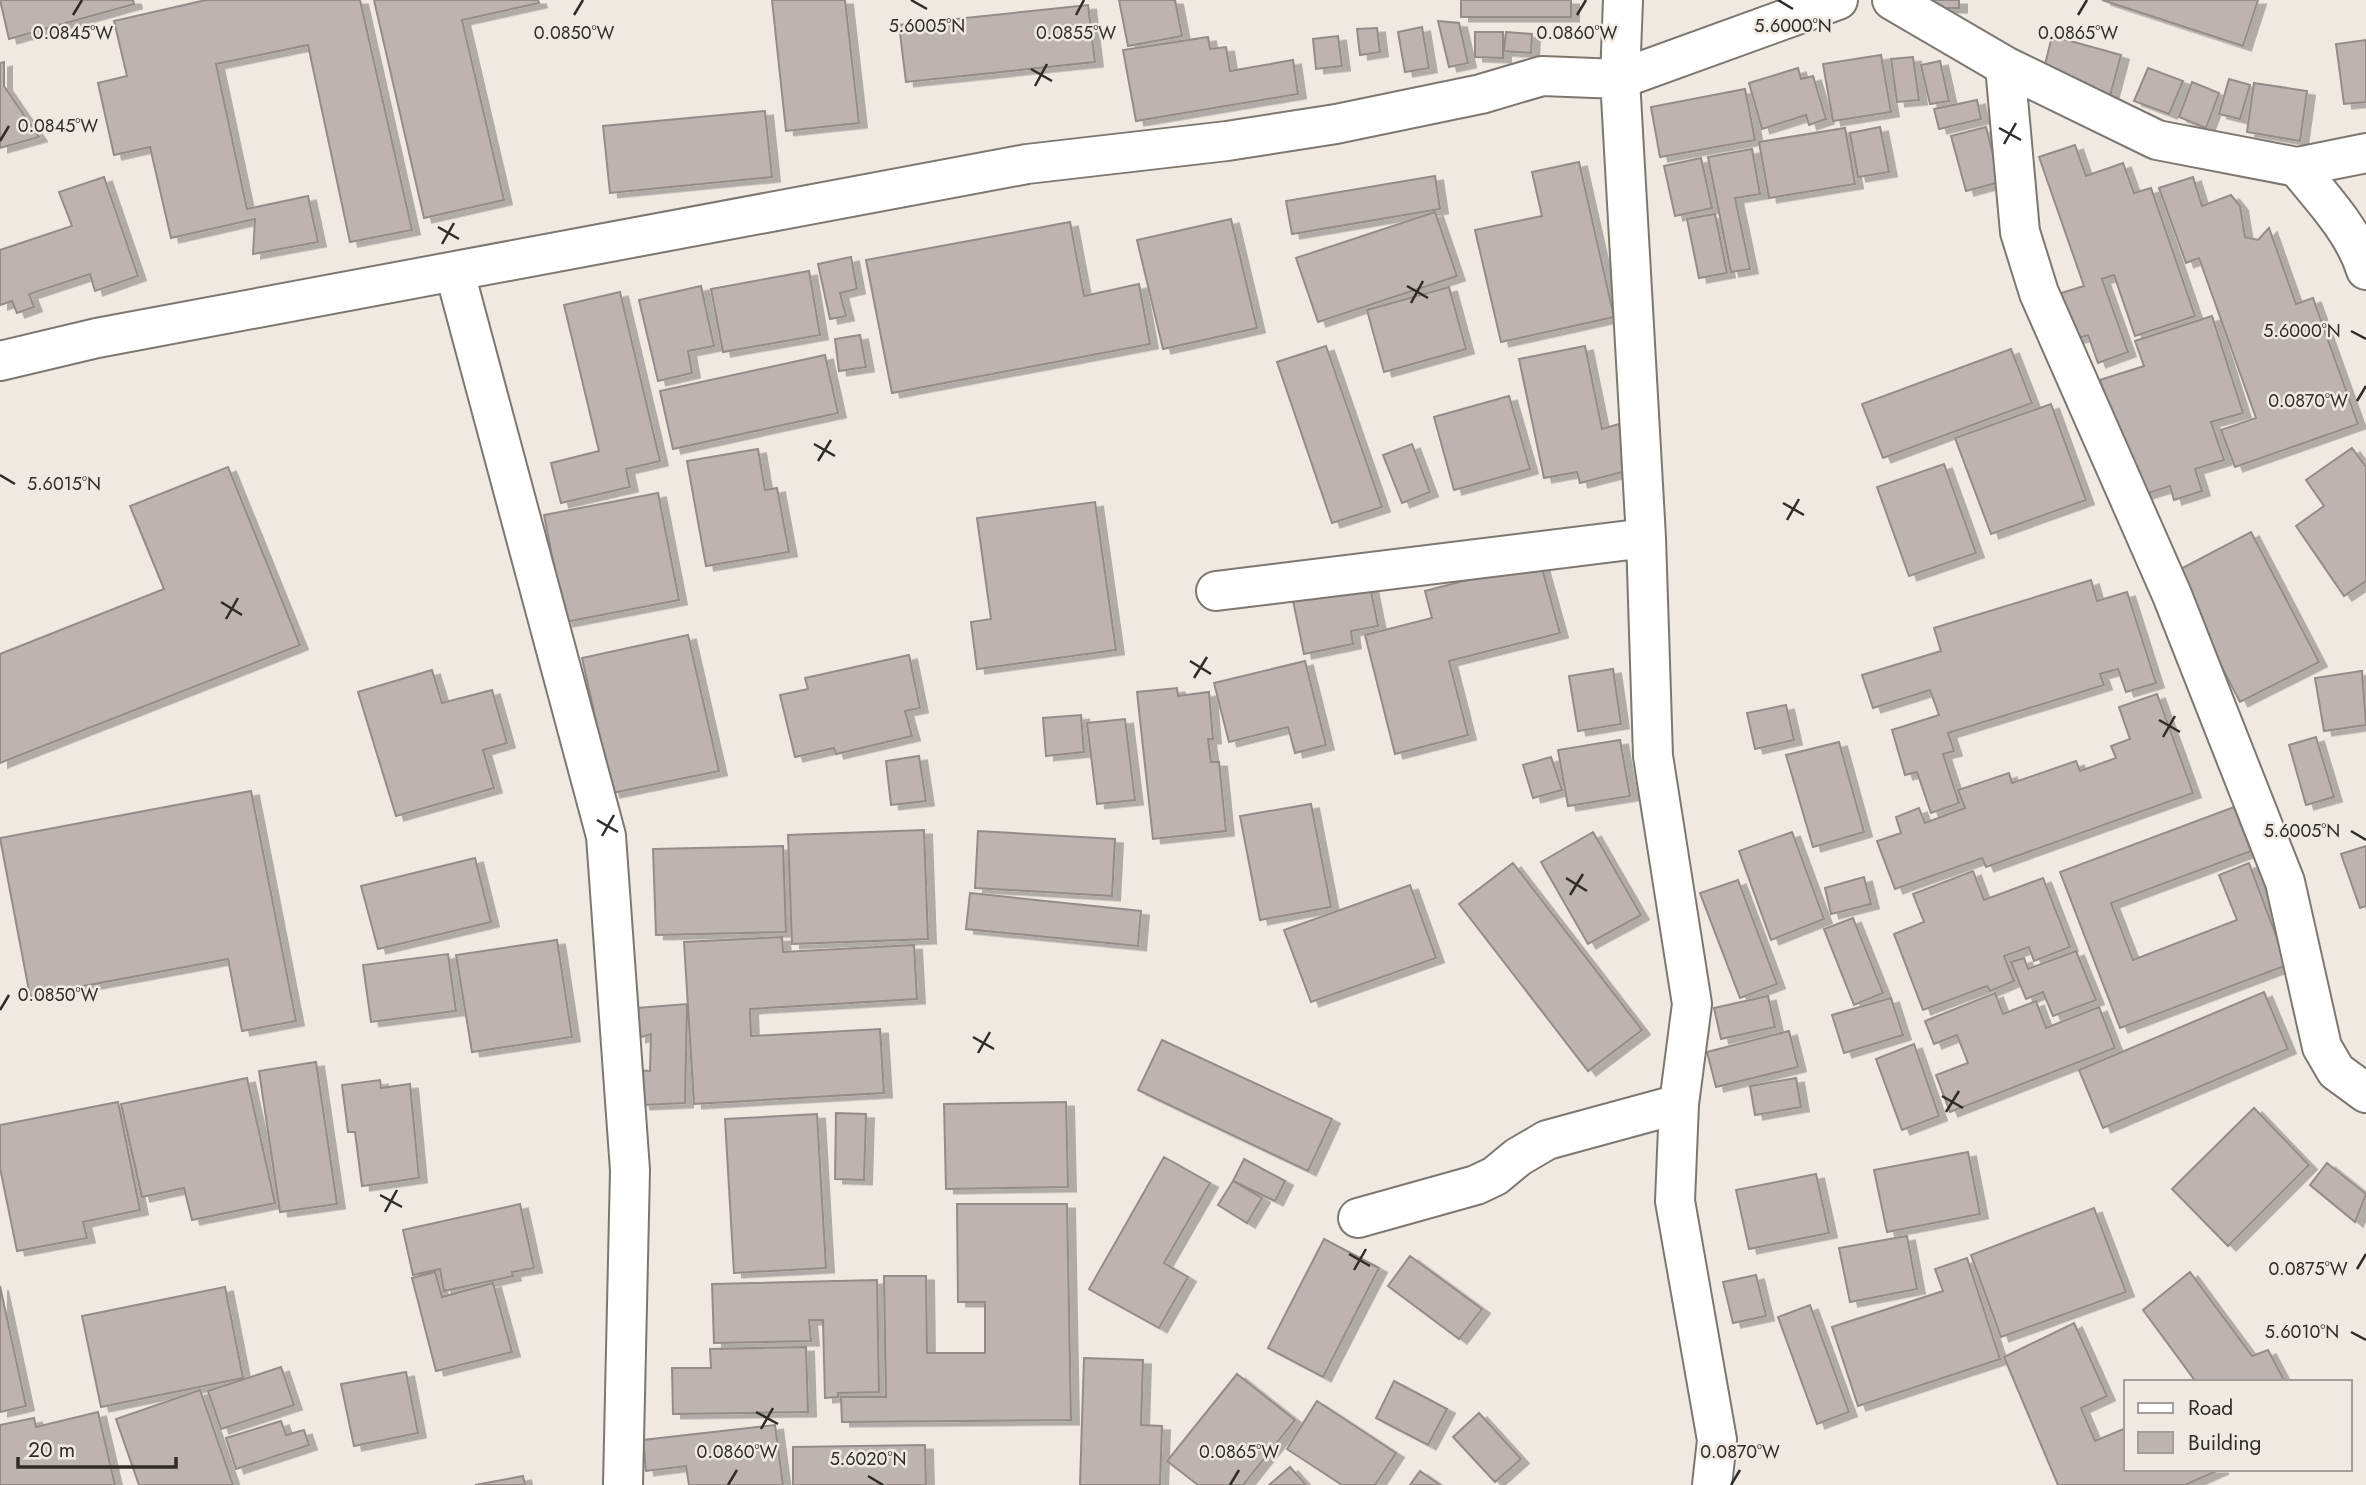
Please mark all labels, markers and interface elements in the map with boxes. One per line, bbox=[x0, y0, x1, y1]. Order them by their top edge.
text: 5.6005°N bbox=[889, 13, 965, 39]
text: 5.6000°N bbox=[1754, 13, 1832, 39]
text: 0.0845°W bbox=[33, 20, 113, 46]
text: 0.0850°W bbox=[534, 20, 614, 46]
text: 0.0855°W bbox=[1036, 20, 1116, 46]
text: 0.0860°W bbox=[1537, 20, 1618, 46]
text: 0.0865°W bbox=[2038, 20, 2118, 46]
text: 0.0845°W bbox=[18, 113, 98, 139]
text: 5.6000°N bbox=[2263, 318, 2341, 344]
text: 0.0870°W bbox=[2268, 388, 2348, 414]
text: 5.6015°N bbox=[27, 471, 101, 497]
text: 5.6005°N bbox=[2264, 818, 2340, 844]
text: 0.0850°W bbox=[18, 982, 98, 1008]
text: 0.0875°W bbox=[2269, 1256, 2348, 1282]
text: 5.6010°N bbox=[2265, 1319, 2339, 1345]
legend bbox=[2124, 1380, 2352, 1471]
text: Road bbox=[2188, 1393, 2233, 1423]
scale bar bbox=[18, 1426, 175, 1470]
text: Building bbox=[2188, 1428, 2261, 1458]
text: 20 m bbox=[28, 1435, 75, 1465]
text: 0.0860°W bbox=[697, 1439, 778, 1465]
text: 0.0865°W bbox=[1199, 1439, 1279, 1465]
text: 0.0870°W bbox=[1700, 1439, 1780, 1465]
text: 5.6020°N bbox=[830, 1446, 906, 1472]

